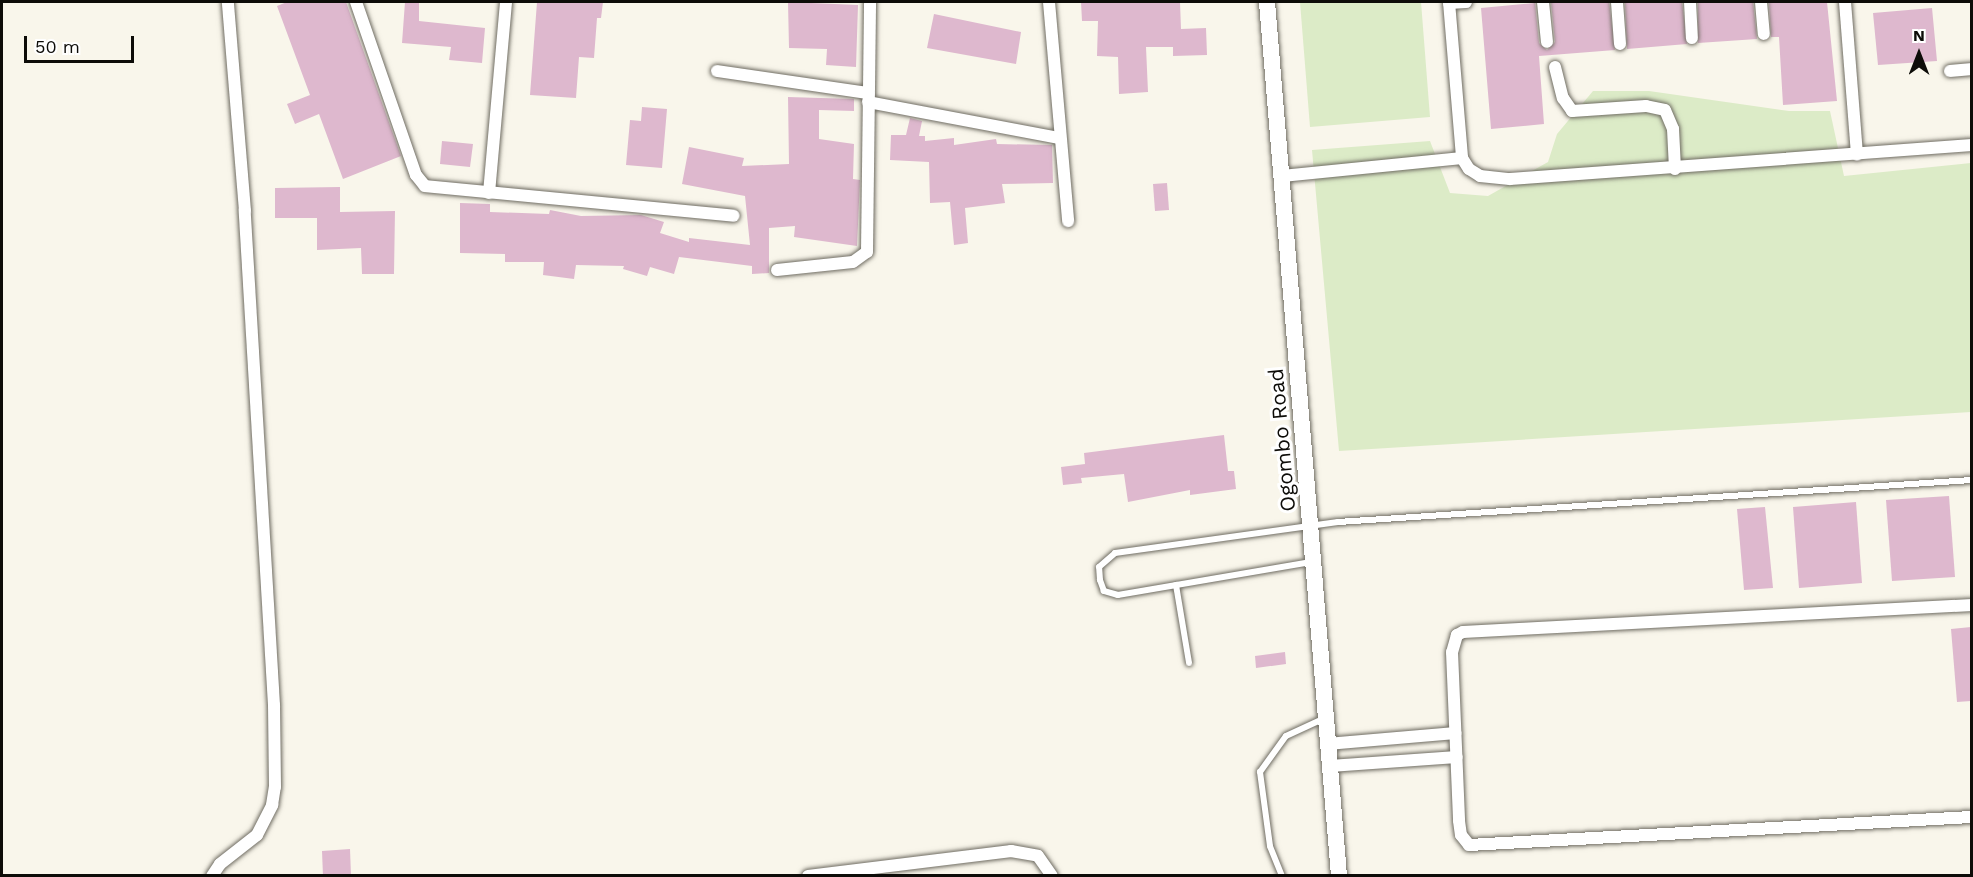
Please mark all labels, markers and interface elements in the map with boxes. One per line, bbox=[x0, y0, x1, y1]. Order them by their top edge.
scale bar bbox=[27, 24, 136, 62]
north arrow bbox=[1889, 24, 1949, 84]
text: N bbox=[1913, 26, 1925, 45]
text: 50 m bbox=[35, 36, 80, 57]
street label: Ogombo Road bbox=[1263, 367, 1301, 513]

